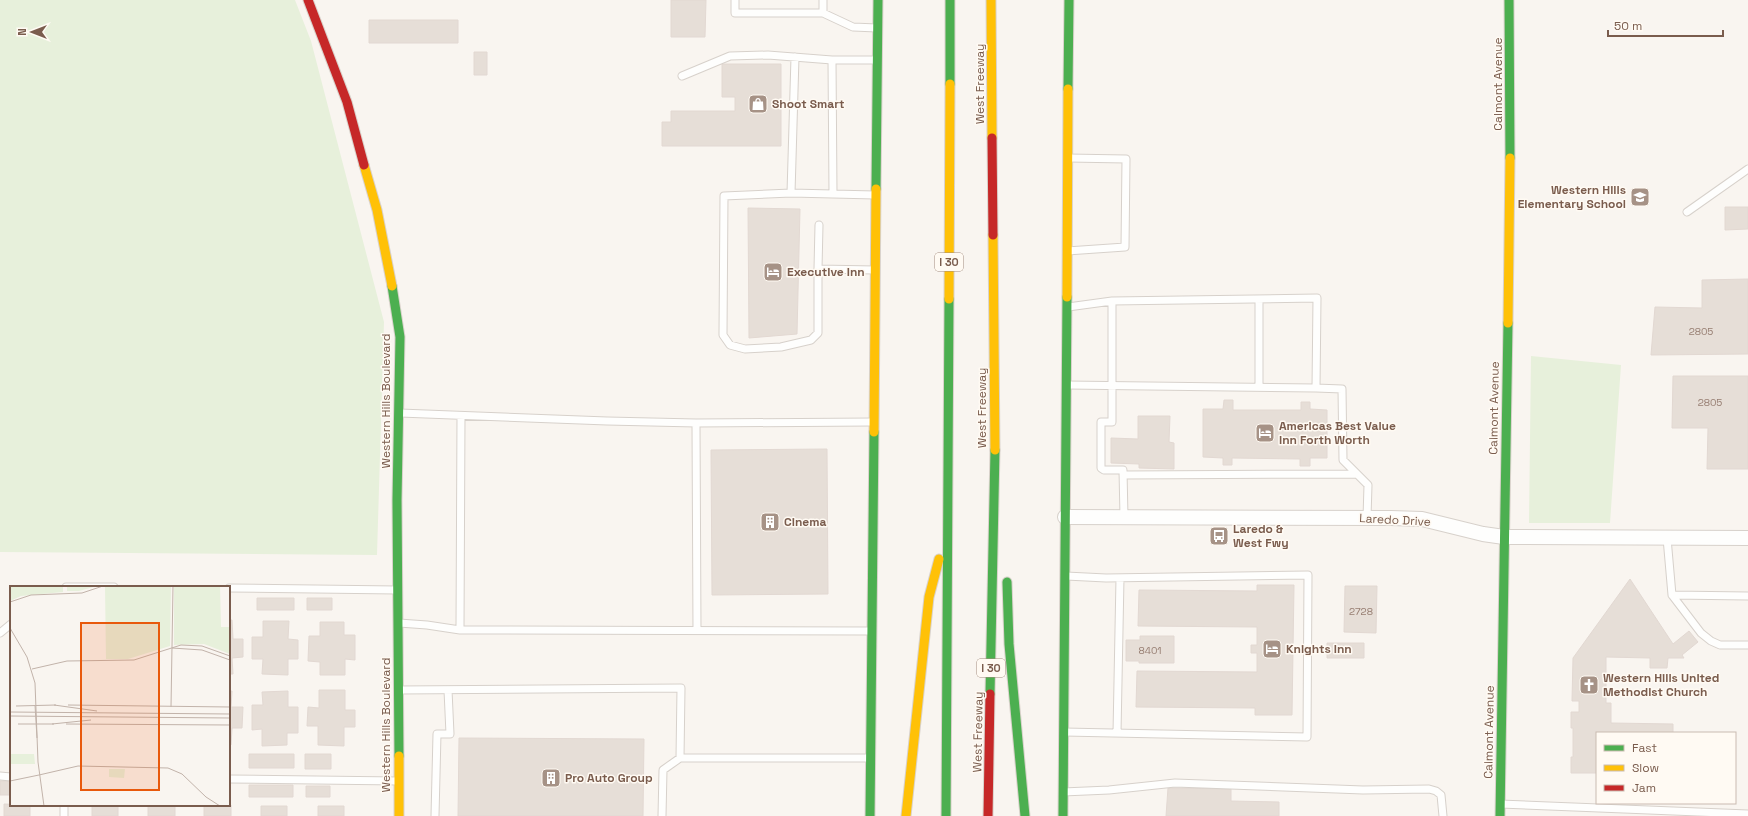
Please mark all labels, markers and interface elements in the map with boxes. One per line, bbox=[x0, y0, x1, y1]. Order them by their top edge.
north arrow bbox=[12, 12, 52, 52]
scale bar bbox=[1608, 12, 1723, 38]
text: 50 m bbox=[1614, 18, 1642, 34]
text: N bbox=[15, 28, 29, 36]
street label: Calmont Avenue bbox=[1490, 37, 1506, 131]
street label: West Freeway bbox=[972, 44, 988, 124]
shop icon: Shoot Smart bbox=[747, 93, 769, 115]
place label: Shoot Smart bbox=[772, 96, 844, 112]
place label: Western Hills Elementary School bbox=[1518, 182, 1626, 212]
school or university icon: Western Hills Elementary School bbox=[1629, 186, 1651, 208]
road number: I 30 bbox=[935, 253, 963, 271]
hotel icon: Executive Inn bbox=[762, 261, 784, 283]
place label: Executive Inn bbox=[787, 264, 865, 280]
house number: 2805 bbox=[1689, 325, 1713, 338]
street label: Western Hills Boulevard bbox=[378, 334, 394, 468]
street label: Calmont Avenue bbox=[1485, 361, 1503, 455]
street label: West Freeway bbox=[974, 368, 990, 448]
house number: 2805 bbox=[1698, 396, 1722, 409]
place label: Americas Best Value Inn Forth Worth bbox=[1279, 418, 1396, 448]
hotel icon: Americas Best Value Inn Forth Worth bbox=[1254, 422, 1276, 444]
street label: Laredo Drive bbox=[1359, 510, 1431, 530]
building icon: Cinema bbox=[759, 511, 781, 533]
place label: Cinema bbox=[784, 514, 826, 530]
place label: Laredo & West Fwy bbox=[1233, 521, 1289, 551]
bus stop icon: Laredo & West Fwy bbox=[1208, 525, 1230, 547]
inset map bbox=[10, 586, 230, 806]
house number: 2728 bbox=[1349, 605, 1373, 618]
hotel icon: Knights Inn bbox=[1261, 638, 1283, 660]
place label: Knights Inn bbox=[1286, 641, 1352, 657]
house number: 8401 bbox=[1138, 644, 1162, 657]
street label: Western Hills Boulevard bbox=[378, 658, 394, 792]
road number: I 30 bbox=[977, 659, 1005, 677]
place label: Western Hills United Methodist Church bbox=[1603, 670, 1719, 700]
church icon: Western Hills United Methodist Church bbox=[1578, 674, 1600, 696]
street label: Calmont Avenue bbox=[1480, 685, 1498, 779]
street label: West Freeway bbox=[969, 692, 987, 772]
legend bbox=[1596, 732, 1736, 804]
text: Fast bbox=[1632, 740, 1657, 756]
text: Slow bbox=[1632, 760, 1659, 776]
building icon: Pro Auto Group bbox=[540, 767, 562, 789]
place label: Pro Auto Group bbox=[565, 770, 653, 786]
text: Jam bbox=[1632, 780, 1656, 796]

